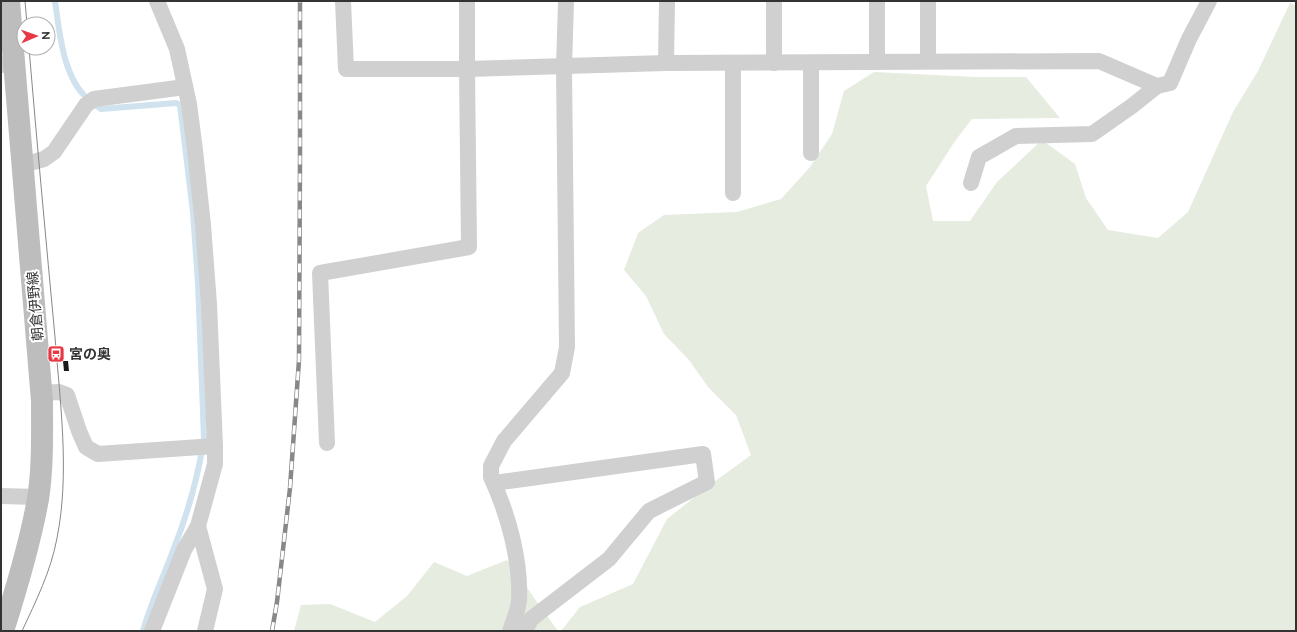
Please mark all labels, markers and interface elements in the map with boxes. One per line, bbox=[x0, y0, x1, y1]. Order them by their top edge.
north arrow bbox=[16, 16, 56, 56]
text: N bbox=[39, 31, 52, 40]
street label: 朝倉伊野線 bbox=[24, 270, 46, 342]
bus stop icon: 宮の奥 bbox=[46, 344, 66, 364]
place label: 宮の奥 bbox=[69, 346, 111, 362]

